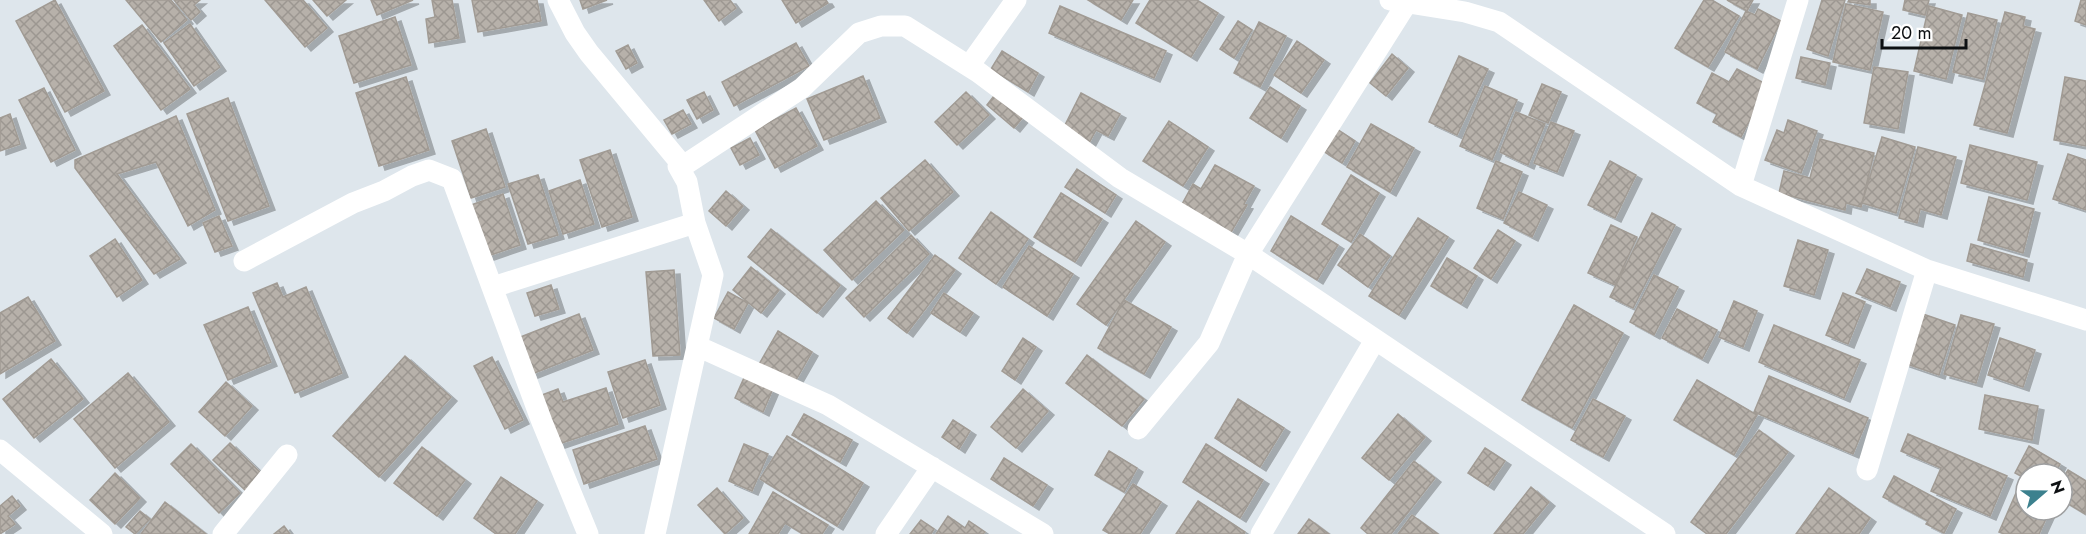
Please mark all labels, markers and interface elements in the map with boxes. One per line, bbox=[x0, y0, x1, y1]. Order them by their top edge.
scale bar bbox=[1882, 12, 1966, 50]
text: 20 m bbox=[1891, 20, 1931, 46]
north arrow bbox=[2014, 462, 2074, 522]
text: N bbox=[2045, 477, 2071, 497]

